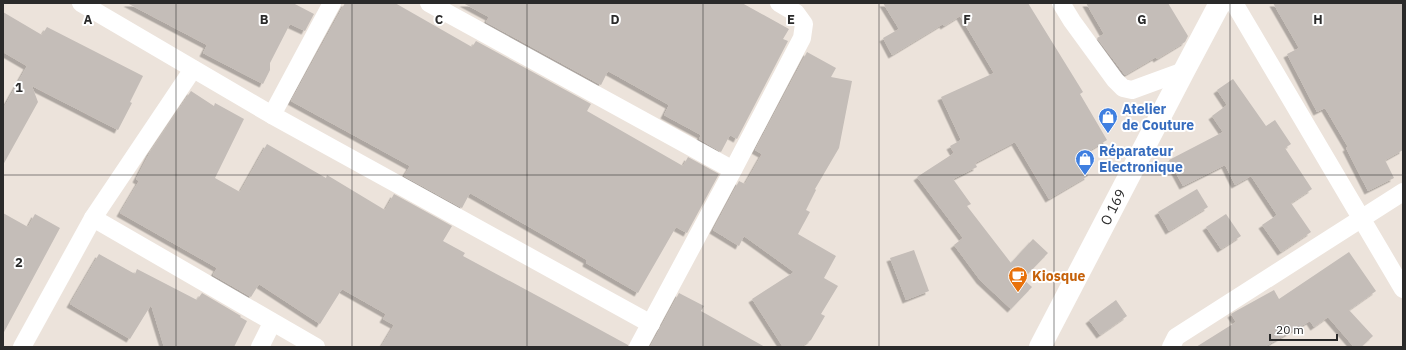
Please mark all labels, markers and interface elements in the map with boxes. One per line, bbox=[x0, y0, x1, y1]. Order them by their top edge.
text: A bbox=[84, 11, 93, 28]
text: B bbox=[260, 11, 269, 28]
text: C bbox=[435, 11, 444, 28]
text: D bbox=[610, 11, 620, 28]
text: E bbox=[787, 11, 795, 28]
text: F bbox=[963, 11, 971, 28]
text: G bbox=[1137, 11, 1147, 28]
text: H bbox=[1313, 11, 1323, 28]
text: 1 bbox=[15, 79, 23, 96]
place label: Atelier de Couture bbox=[1122, 100, 1194, 134]
shop icon: Atelier de Couture bbox=[1097, 106, 1119, 134]
place label: Réparateur Electronique bbox=[1099, 142, 1183, 176]
shop icon: Réparateur Electronique bbox=[1074, 148, 1096, 176]
street label: O 169 bbox=[1096, 186, 1130, 228]
text: 2 bbox=[15, 254, 23, 271]
cafe icon: Kiosque bbox=[1007, 265, 1029, 293]
place label: Kiosque bbox=[1032, 267, 1086, 285]
scale bar bbox=[1270, 316, 1337, 342]
text: 20 m bbox=[1276, 322, 1304, 337]

